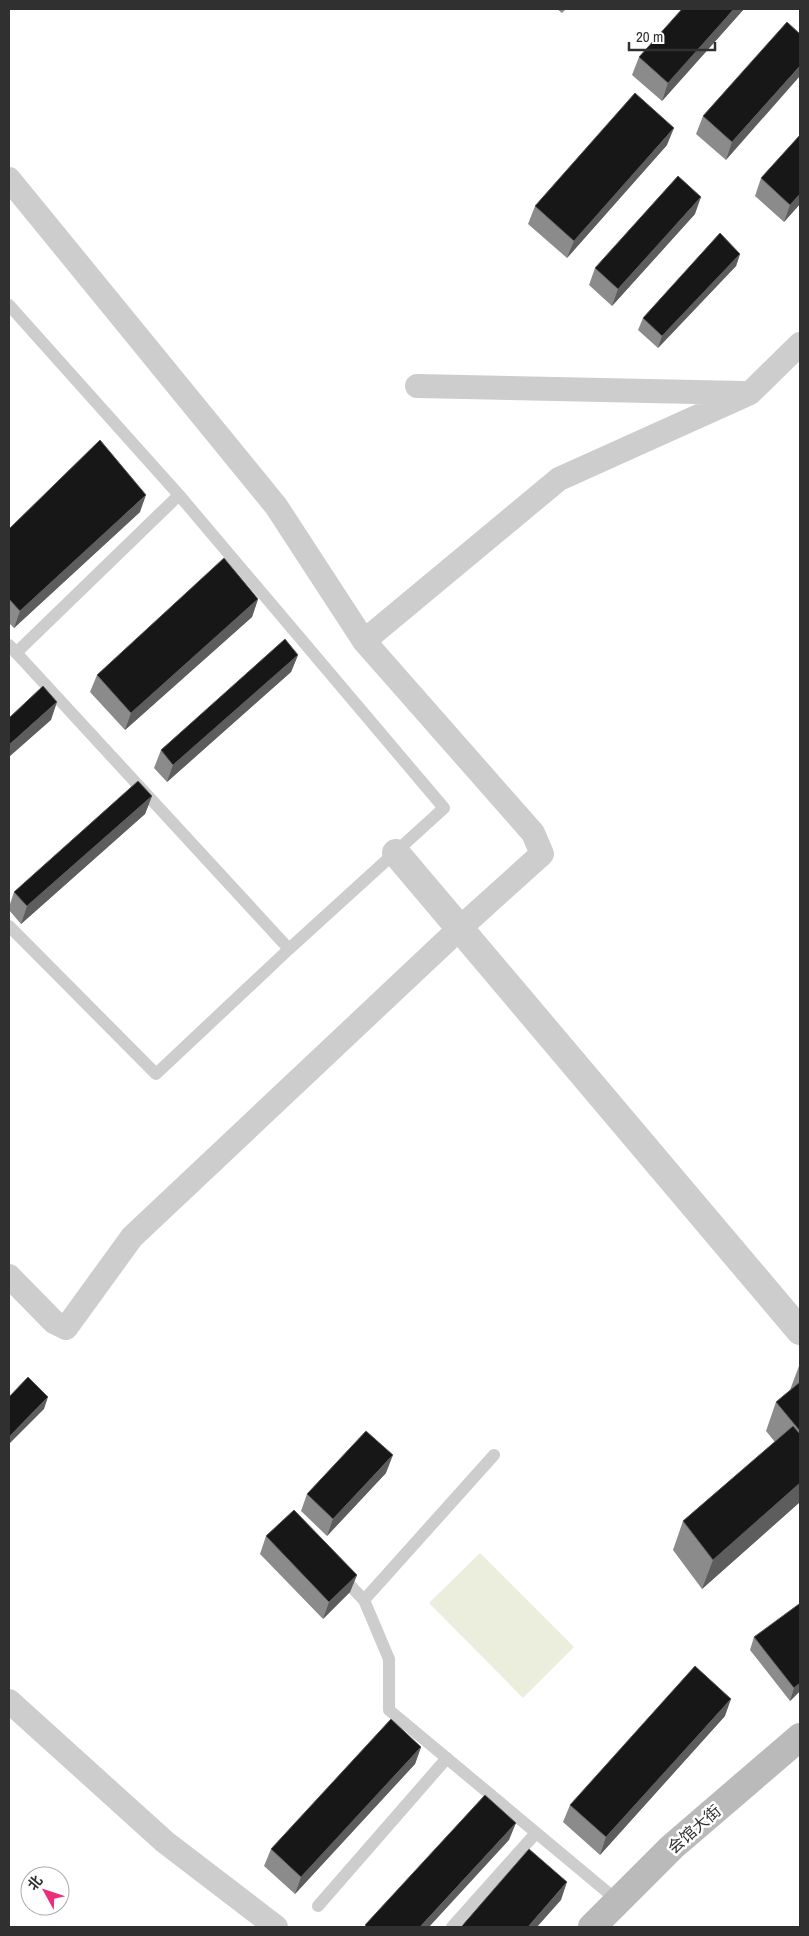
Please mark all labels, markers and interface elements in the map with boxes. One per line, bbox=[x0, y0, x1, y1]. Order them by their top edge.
scale bar bbox=[629, 20, 715, 52]
text: 20 m bbox=[636, 26, 663, 47]
street label: 会馆大街 bbox=[663, 1800, 725, 1858]
north arrow bbox=[20, 1866, 70, 1916]
text: 北 bbox=[24, 1871, 46, 1894]

